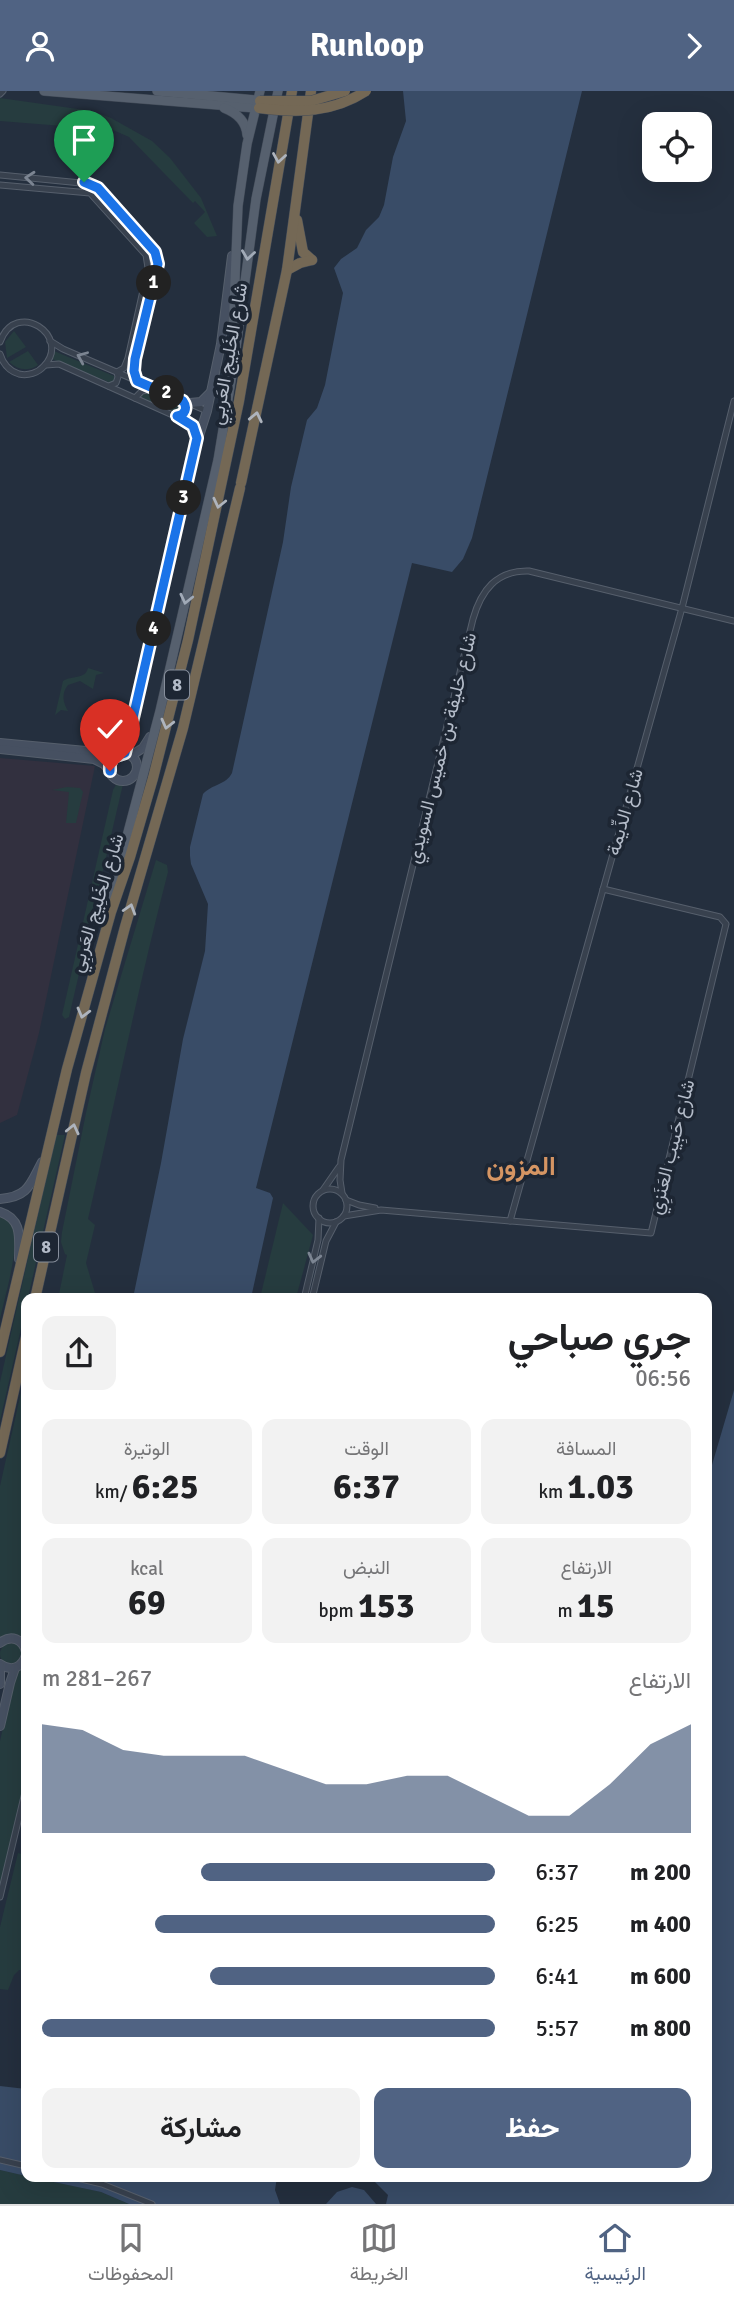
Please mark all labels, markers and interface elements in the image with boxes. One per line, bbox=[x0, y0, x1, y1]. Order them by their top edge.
text: Runloop bbox=[310, 26, 424, 65]
icon: person bbox=[21, 27, 59, 65]
icon: forward bbox=[675, 27, 713, 65]
pin bbox=[54, 110, 114, 182]
map controls bbox=[642, 112, 712, 182]
button: locate bbox=[642, 112, 712, 182]
icon: arrive bbox=[65, 121, 103, 159]
one-way arrow bbox=[272, 152, 287, 164]
one-way arrow bbox=[24, 171, 35, 186]
one-way arrow bbox=[241, 249, 256, 260]
pin: 1 bbox=[136, 265, 172, 301]
text: 1 bbox=[148, 270, 159, 294]
street label: شارع الخَلِيج العَربِي bbox=[205, 281, 256, 427]
one-way arrow bbox=[77, 352, 89, 366]
pin: 2 bbox=[150, 375, 184, 411]
text: 2 bbox=[161, 380, 172, 404]
one-way arrow bbox=[248, 411, 263, 423]
pin: 3 bbox=[166, 481, 202, 515]
text: 3 bbox=[178, 485, 189, 509]
one-way arrow bbox=[212, 497, 227, 509]
one-way arrow bbox=[180, 593, 194, 605]
pin: 4 bbox=[136, 611, 172, 647]
text: 4 bbox=[148, 616, 159, 640]
street label: شارع خليفة بن خميس السويدي bbox=[402, 630, 485, 867]
road number: 8 bbox=[165, 671, 189, 699]
pin bbox=[80, 699, 140, 771]
icon: check bbox=[91, 710, 129, 748]
one-way arrow bbox=[161, 718, 175, 730]
street label: شارع الدِّيمة bbox=[601, 766, 649, 858]
street label: شارع الخَلِيج العَربِي bbox=[65, 831, 132, 976]
one-way arrow bbox=[122, 903, 137, 915]
one-way arrow bbox=[76, 1007, 91, 1019]
street label: شارع حَبِيب العَنَزِي bbox=[644, 1077, 703, 1218]
one-way arrow bbox=[65, 1123, 79, 1135]
district label: المزون bbox=[486, 1151, 556, 1183]
road number: 8 bbox=[34, 1233, 58, 1261]
one-way arrow bbox=[307, 1252, 322, 1264]
text: جري صباحي bbox=[508, 1314, 691, 1361]
button: share bbox=[42, 1316, 116, 1390]
text: 06:56 bbox=[635, 1364, 691, 1393]
text: الوتيرة bbox=[124, 1437, 170, 1461]
text: الوقت bbox=[344, 1437, 389, 1461]
text: المسافة bbox=[556, 1437, 616, 1461]
text: 6:25 bbox=[132, 1465, 199, 1508]
text: 6:37 bbox=[333, 1465, 400, 1508]
text: 1.03 bbox=[567, 1465, 634, 1508]
text: /km bbox=[95, 1480, 132, 1504]
text: km bbox=[538, 1480, 567, 1504]
text: النبض bbox=[343, 1556, 390, 1580]
text: الارتفاع bbox=[560, 1556, 612, 1580]
text: kcal bbox=[130, 1557, 164, 1581]
text: 69 bbox=[128, 1581, 166, 1624]
text: 153 bbox=[358, 1584, 415, 1627]
text: 15 bbox=[577, 1584, 615, 1627]
text: bpm bbox=[318, 1599, 358, 1623]
text: m bbox=[558, 1599, 577, 1623]
text: 267–281 m bbox=[42, 1664, 152, 1693]
text: الارتفاع bbox=[629, 1666, 691, 1695]
text: 6:37 bbox=[536, 1858, 579, 1887]
text: 200 m bbox=[630, 1858, 691, 1887]
text: 6:25 bbox=[536, 1910, 579, 1939]
text: 400 m bbox=[630, 1910, 691, 1939]
text: 6:41 bbox=[536, 1962, 579, 1991]
text: 600 m bbox=[630, 1962, 691, 1991]
text: 5:57 bbox=[536, 2014, 579, 2043]
text: 800 m bbox=[630, 2014, 691, 2043]
button: مشاركة bbox=[42, 2088, 360, 2168]
button: حفظ bbox=[374, 2088, 691, 2168]
tab: المحفوظات bbox=[88, 2219, 174, 2290]
tab: الخريطة bbox=[350, 2219, 408, 2290]
tab: الرئيسية bbox=[585, 2219, 646, 2290]

